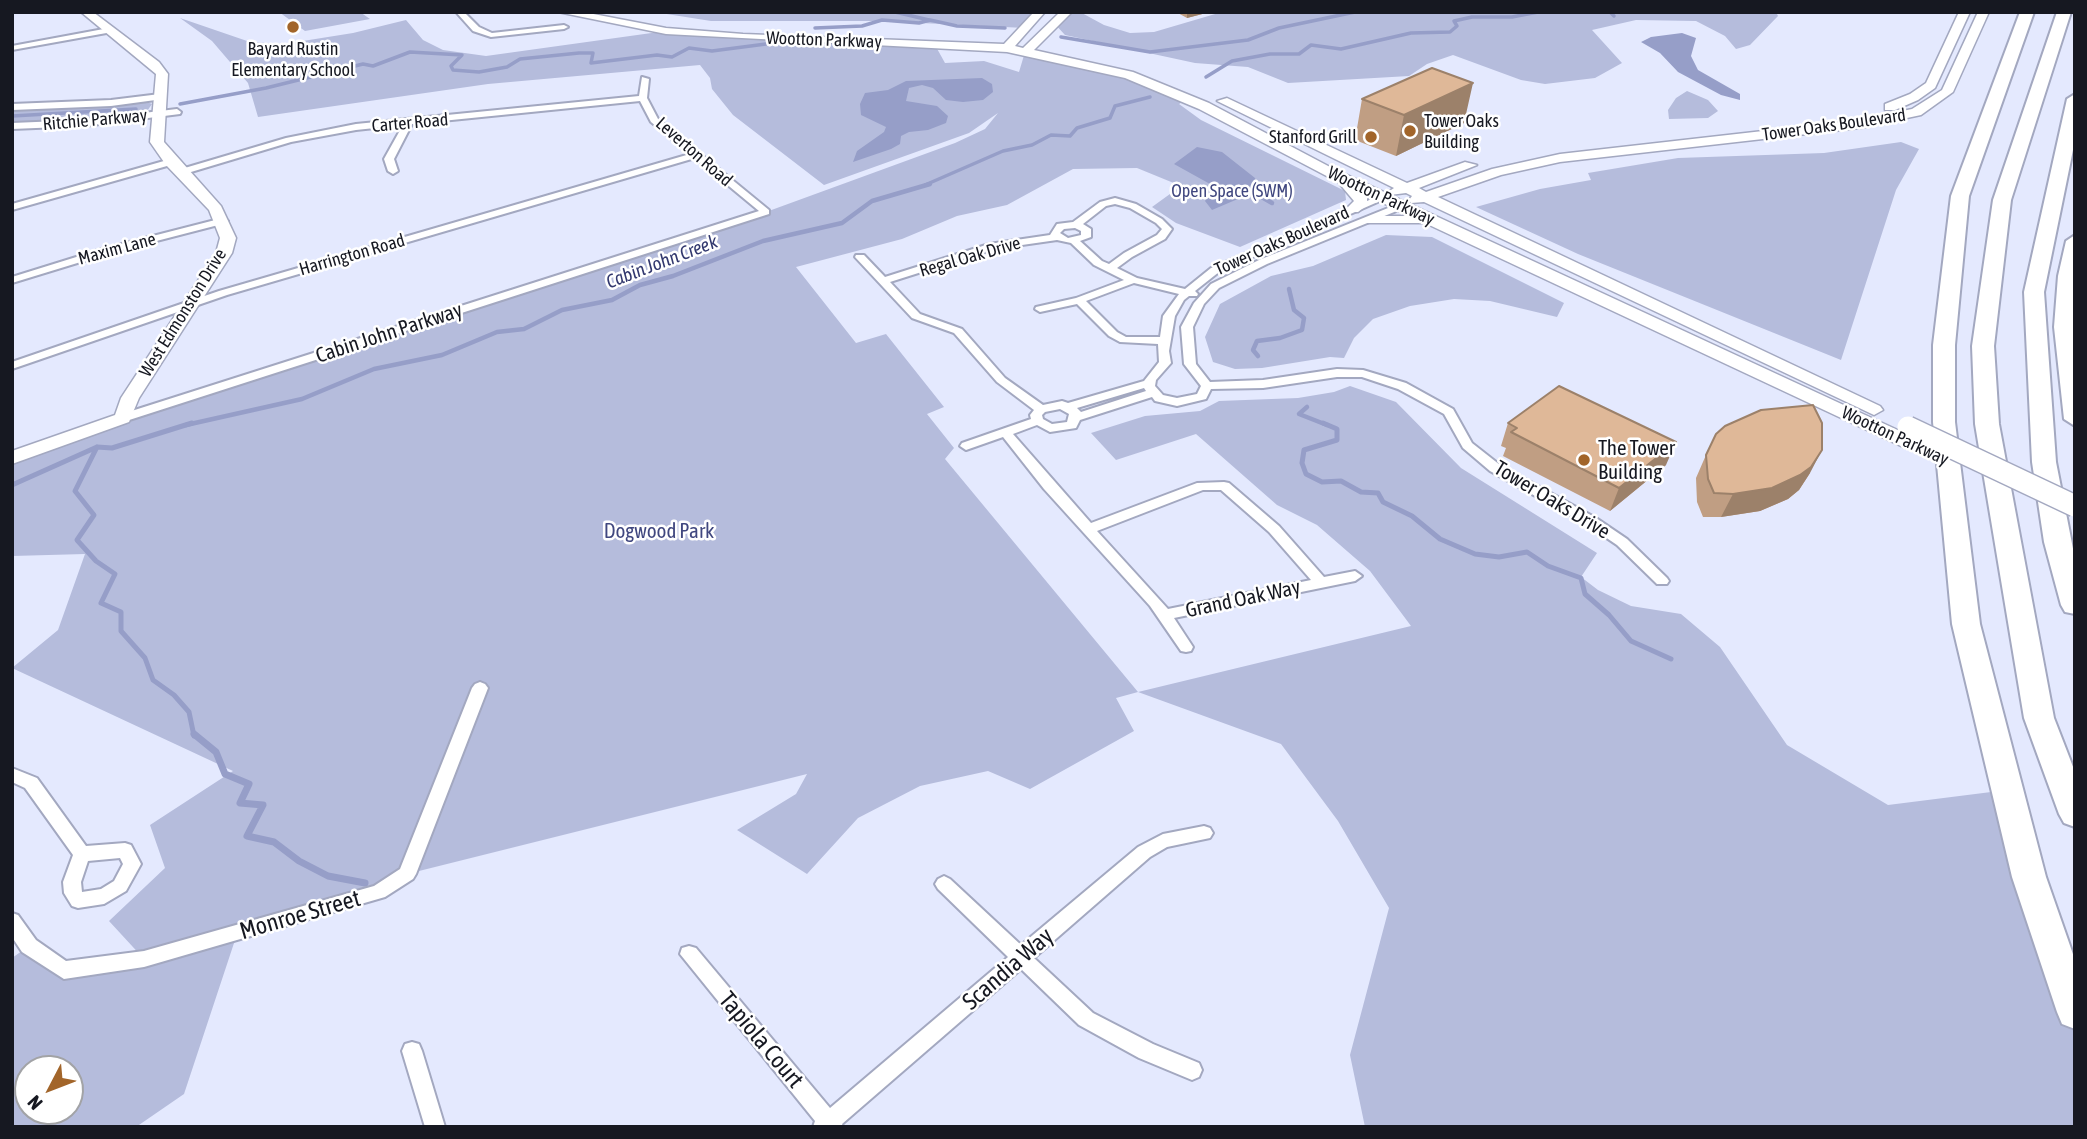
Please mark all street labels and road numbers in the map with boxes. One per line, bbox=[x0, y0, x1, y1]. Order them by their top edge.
street label: Wootton Parkway bbox=[766, 27, 882, 53]
street label: Tower Oaks Boulevard bbox=[1761, 104, 1907, 146]
street label: Ritchie Parkway bbox=[42, 105, 148, 135]
street label: Carter Road bbox=[371, 109, 449, 137]
street label: Leverton Road bbox=[651, 113, 737, 191]
street label: Wootton Parkway bbox=[1324, 162, 1438, 230]
street label: Tower Oaks Boulevard bbox=[1211, 202, 1353, 280]
street label: Maxim Lane bbox=[76, 228, 158, 270]
street label: Harrington Road bbox=[297, 230, 407, 280]
street label: Regal Oak Drive bbox=[917, 232, 1023, 282]
street label: West Edmonston Drive bbox=[135, 245, 231, 381]
street label: Cabin John Parkway bbox=[312, 297, 466, 369]
street label: Wootton Parkway bbox=[1838, 402, 1952, 470]
street label: Tower Oaks Drive bbox=[1489, 455, 1615, 545]
street label: Grand Oak Way bbox=[1183, 575, 1303, 623]
street label: Monroe Street bbox=[236, 884, 364, 946]
street label: Scandia Way bbox=[957, 922, 1059, 1016]
street label: Tapiola Court bbox=[713, 986, 809, 1094]

